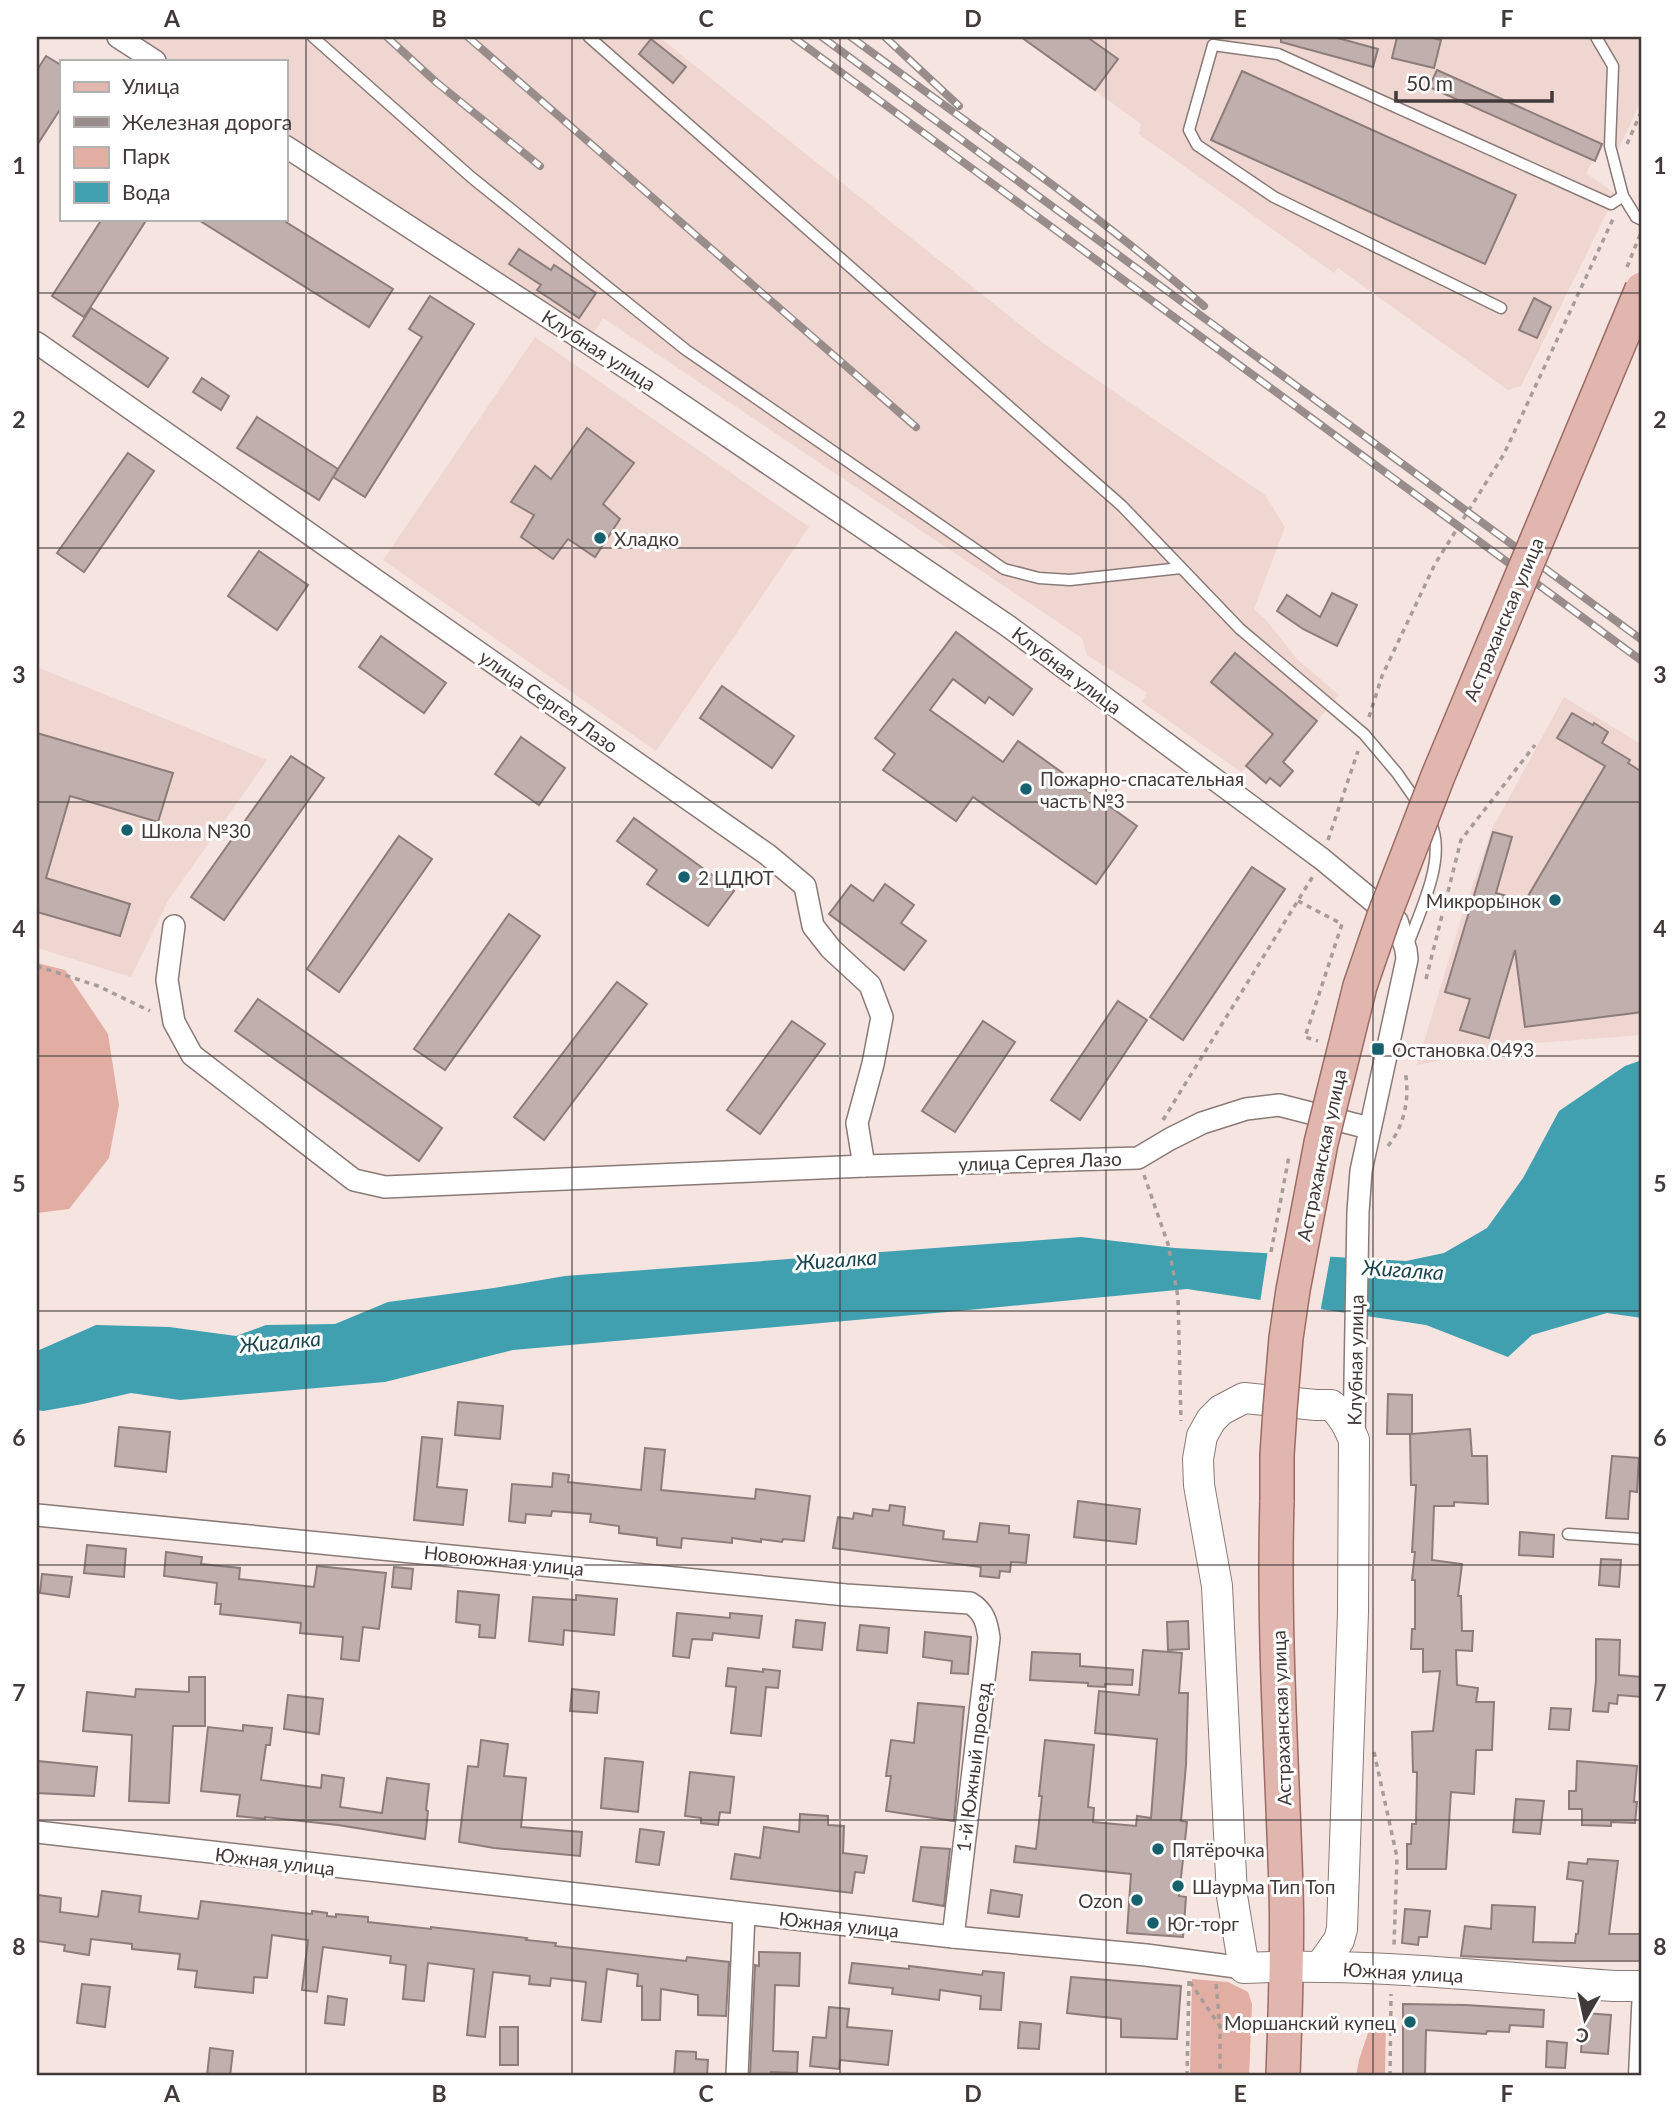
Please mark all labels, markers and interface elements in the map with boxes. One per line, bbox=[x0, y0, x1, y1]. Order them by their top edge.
text: A bbox=[163, 4, 181, 32]
text: B bbox=[431, 4, 447, 32]
text: C bbox=[698, 4, 714, 32]
text: D bbox=[964, 4, 982, 32]
text: E bbox=[1233, 4, 1247, 32]
text: F bbox=[1500, 4, 1514, 32]
legend bbox=[60, 60, 287, 220]
scale bar bbox=[1396, 60, 1551, 104]
text: 50 m bbox=[1406, 70, 1453, 95]
text: Улица bbox=[122, 73, 180, 98]
text: Железная дорога bbox=[122, 109, 292, 134]
text: Парк bbox=[122, 143, 170, 168]
text: 1 bbox=[12, 151, 26, 179]
text: 1 bbox=[1653, 151, 1667, 179]
text: Вода bbox=[122, 179, 170, 204]
street label: Клубная улица bbox=[538, 305, 660, 395]
text: 2 bbox=[12, 405, 26, 433]
text: 2 bbox=[1653, 405, 1667, 433]
place label: Хладко bbox=[614, 527, 679, 550]
marker: Хладко bbox=[592, 530, 608, 546]
street label: Астраханская улица bbox=[1458, 534, 1548, 704]
street label: Клубная улица bbox=[1008, 621, 1126, 719]
street label: улица Сергея Лазо bbox=[475, 645, 623, 757]
text: 3 bbox=[12, 660, 26, 688]
text: 3 bbox=[1653, 660, 1667, 688]
place label: Пожарно-спасательная часть №3 bbox=[1040, 767, 1244, 812]
marker: Пожарно-спасательная часть №3 bbox=[1018, 781, 1034, 797]
place label: Школа №30 bbox=[141, 819, 251, 842]
marker: Школа №30 bbox=[119, 822, 135, 838]
place label: 2 ЦДЮТ bbox=[698, 866, 774, 889]
marker: 2 ЦДЮТ bbox=[676, 869, 692, 885]
place label: Микрорынок bbox=[1426, 889, 1541, 912]
marker: Микрорынок bbox=[1547, 892, 1563, 908]
text: 4 bbox=[12, 914, 26, 942]
text: 4 bbox=[1653, 914, 1667, 942]
place label: Остановка 0493 bbox=[1392, 1038, 1534, 1061]
marker: Остановка 0493 bbox=[1370, 1041, 1386, 1057]
street label: Астраханская улица bbox=[1292, 1067, 1350, 1243]
street label: улица Сергея Лазо bbox=[958, 1147, 1122, 1175]
text: 5 bbox=[12, 1169, 26, 1197]
text: 5 bbox=[1653, 1169, 1667, 1197]
water label: Жигалка bbox=[793, 1244, 878, 1274]
water label: Жигалка bbox=[1360, 1254, 1445, 1284]
street label: Клубная улица bbox=[1342, 1294, 1368, 1426]
water label: Жигалка bbox=[237, 1325, 322, 1357]
text: 6 bbox=[12, 1423, 26, 1451]
text: 6 bbox=[1653, 1423, 1667, 1451]
street label: Новоюжная улица bbox=[423, 1540, 585, 1580]
street label: Астраханская улица bbox=[1266, 1630, 1296, 1806]
text: 7 bbox=[12, 1678, 26, 1706]
text: 7 bbox=[1653, 1678, 1667, 1706]
street label: 1-й Южный проезд bbox=[951, 1681, 995, 1853]
place label: Пятёрочка bbox=[1172, 1838, 1265, 1861]
marker: Пятёрочка bbox=[1150, 1841, 1166, 1857]
street label: Южная улица bbox=[214, 1842, 336, 1880]
place label: Шаурма Тип Топ bbox=[1192, 1875, 1336, 1898]
marker: Шаурма Тип Топ bbox=[1170, 1878, 1186, 1894]
place label: Ozon bbox=[1078, 1889, 1123, 1912]
marker: Ozon bbox=[1129, 1892, 1145, 1908]
street label: Южная улица bbox=[778, 1906, 900, 1942]
place label: Юг-торг bbox=[1167, 1912, 1239, 1935]
marker: Юг-торг bbox=[1145, 1915, 1161, 1931]
text: 8 bbox=[12, 1932, 26, 1960]
text: 8 bbox=[1653, 1932, 1667, 1960]
street label: Южная улица bbox=[1342, 1957, 1464, 1987]
north arrow bbox=[1550, 1983, 1620, 2054]
place label: Моршанский купец bbox=[1224, 2011, 1397, 2034]
marker: Моршанский купец bbox=[1402, 2014, 1418, 2030]
text: С bbox=[1574, 2024, 1590, 2049]
text: A bbox=[163, 2079, 181, 2107]
text: B bbox=[431, 2079, 447, 2107]
text: C bbox=[698, 2079, 714, 2107]
text: D bbox=[964, 2079, 982, 2107]
text: E bbox=[1233, 2079, 1247, 2107]
text: F bbox=[1500, 2079, 1514, 2107]

